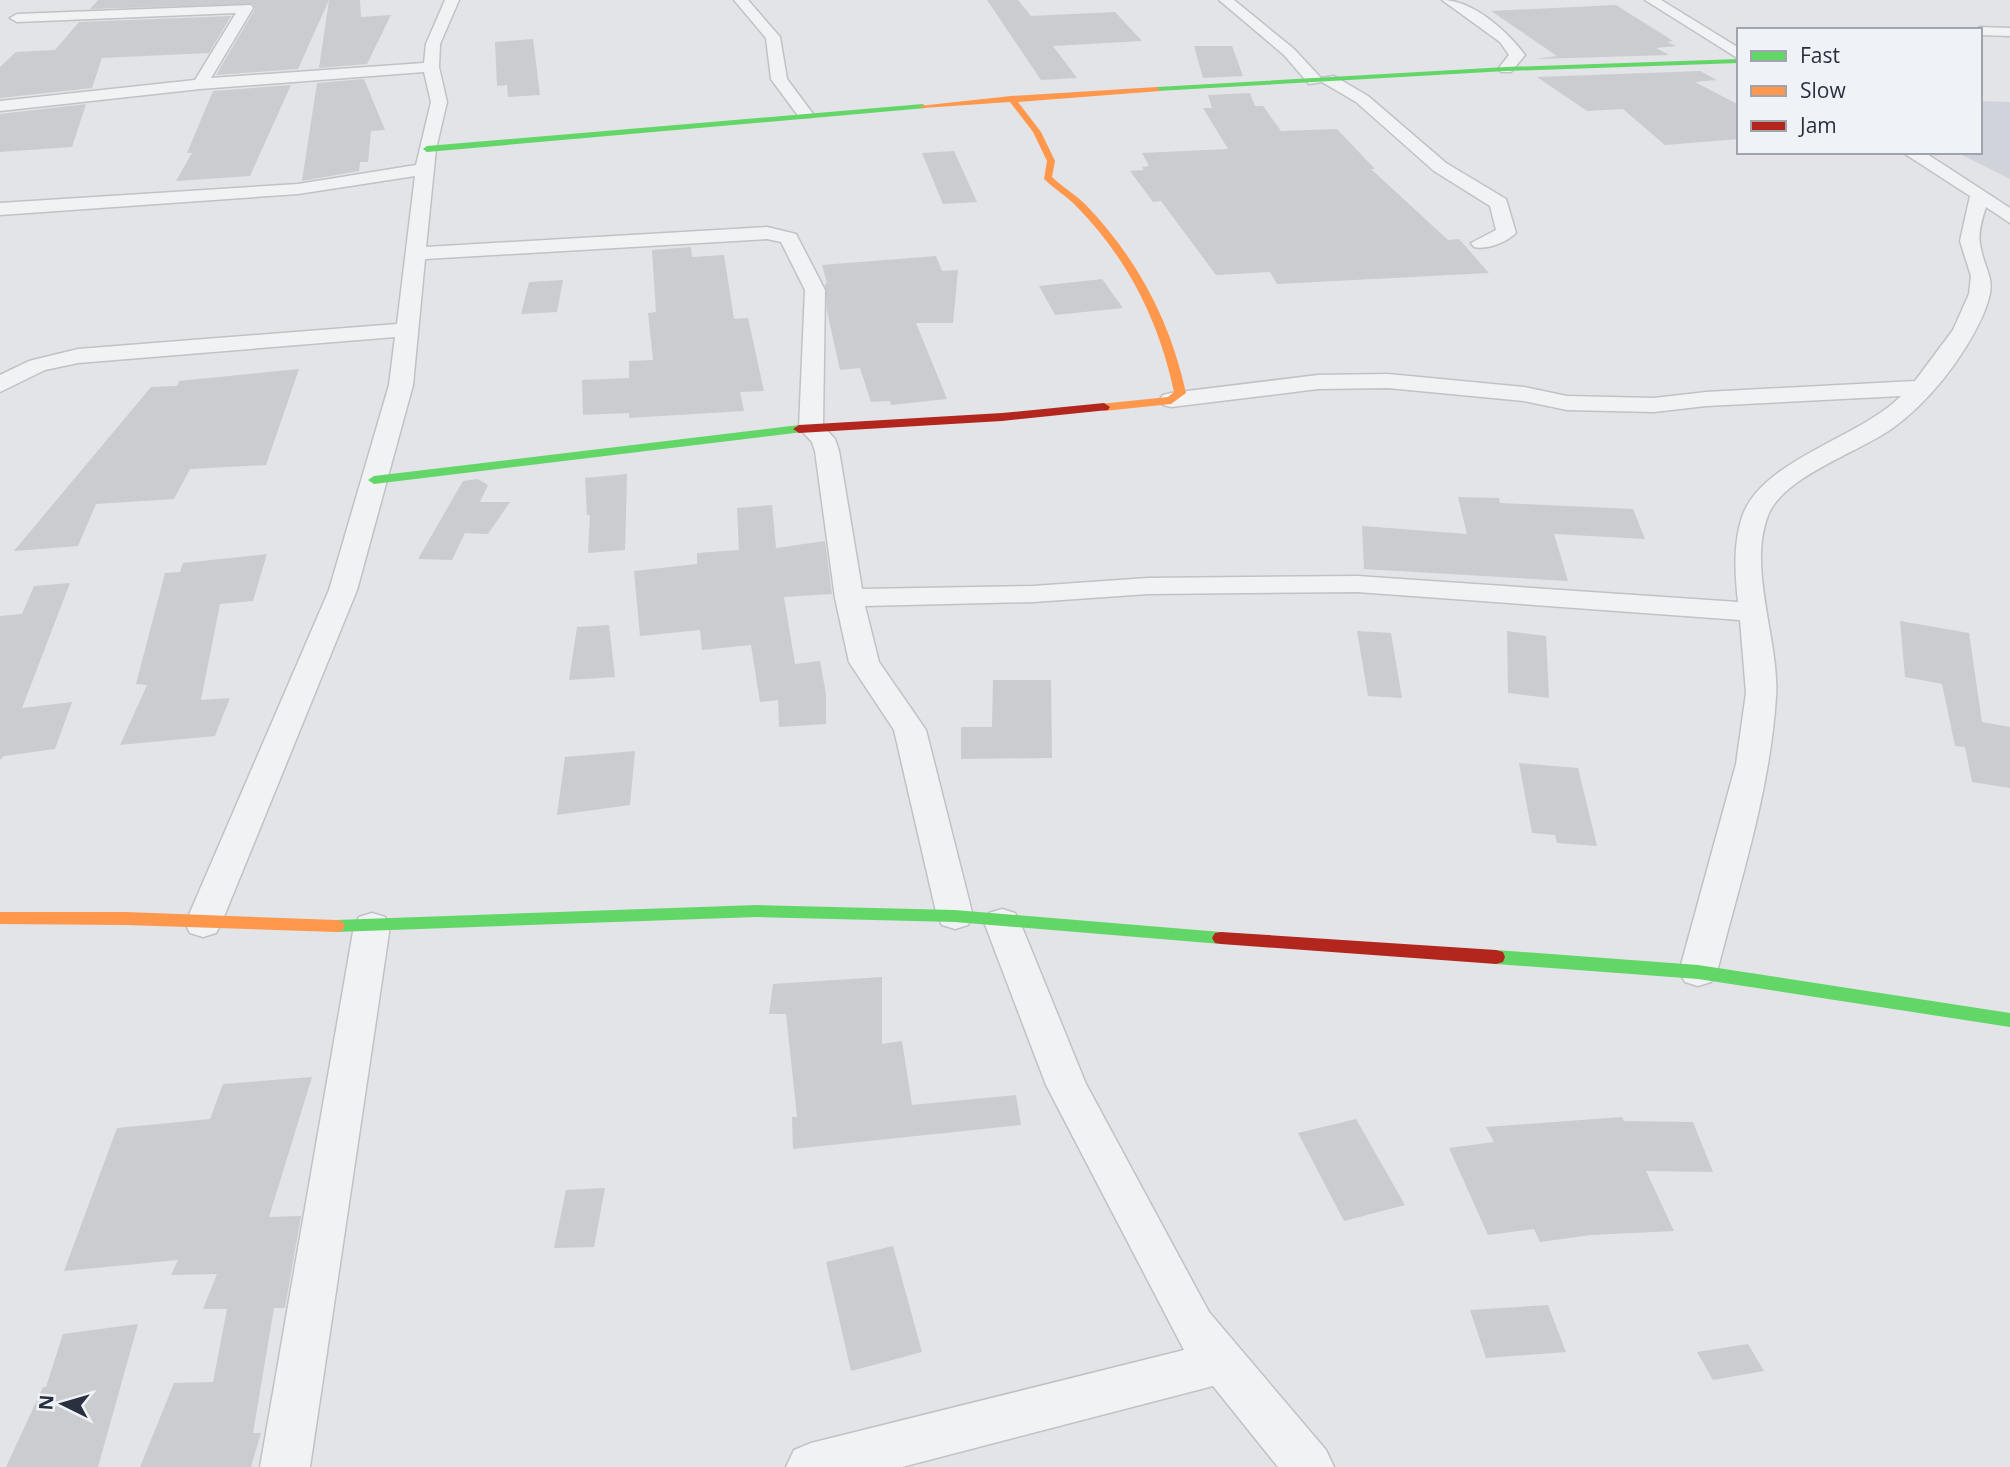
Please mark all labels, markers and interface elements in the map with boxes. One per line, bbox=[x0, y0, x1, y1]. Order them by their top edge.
legend bbox=[1737, 28, 1982, 154]
text: Fast bbox=[1800, 41, 1840, 69]
text: Slow bbox=[1800, 76, 1846, 104]
text: Jam bbox=[1798, 111, 1837, 139]
north arrow bbox=[28, 1369, 98, 1439]
text: N bbox=[32, 1394, 60, 1411]

